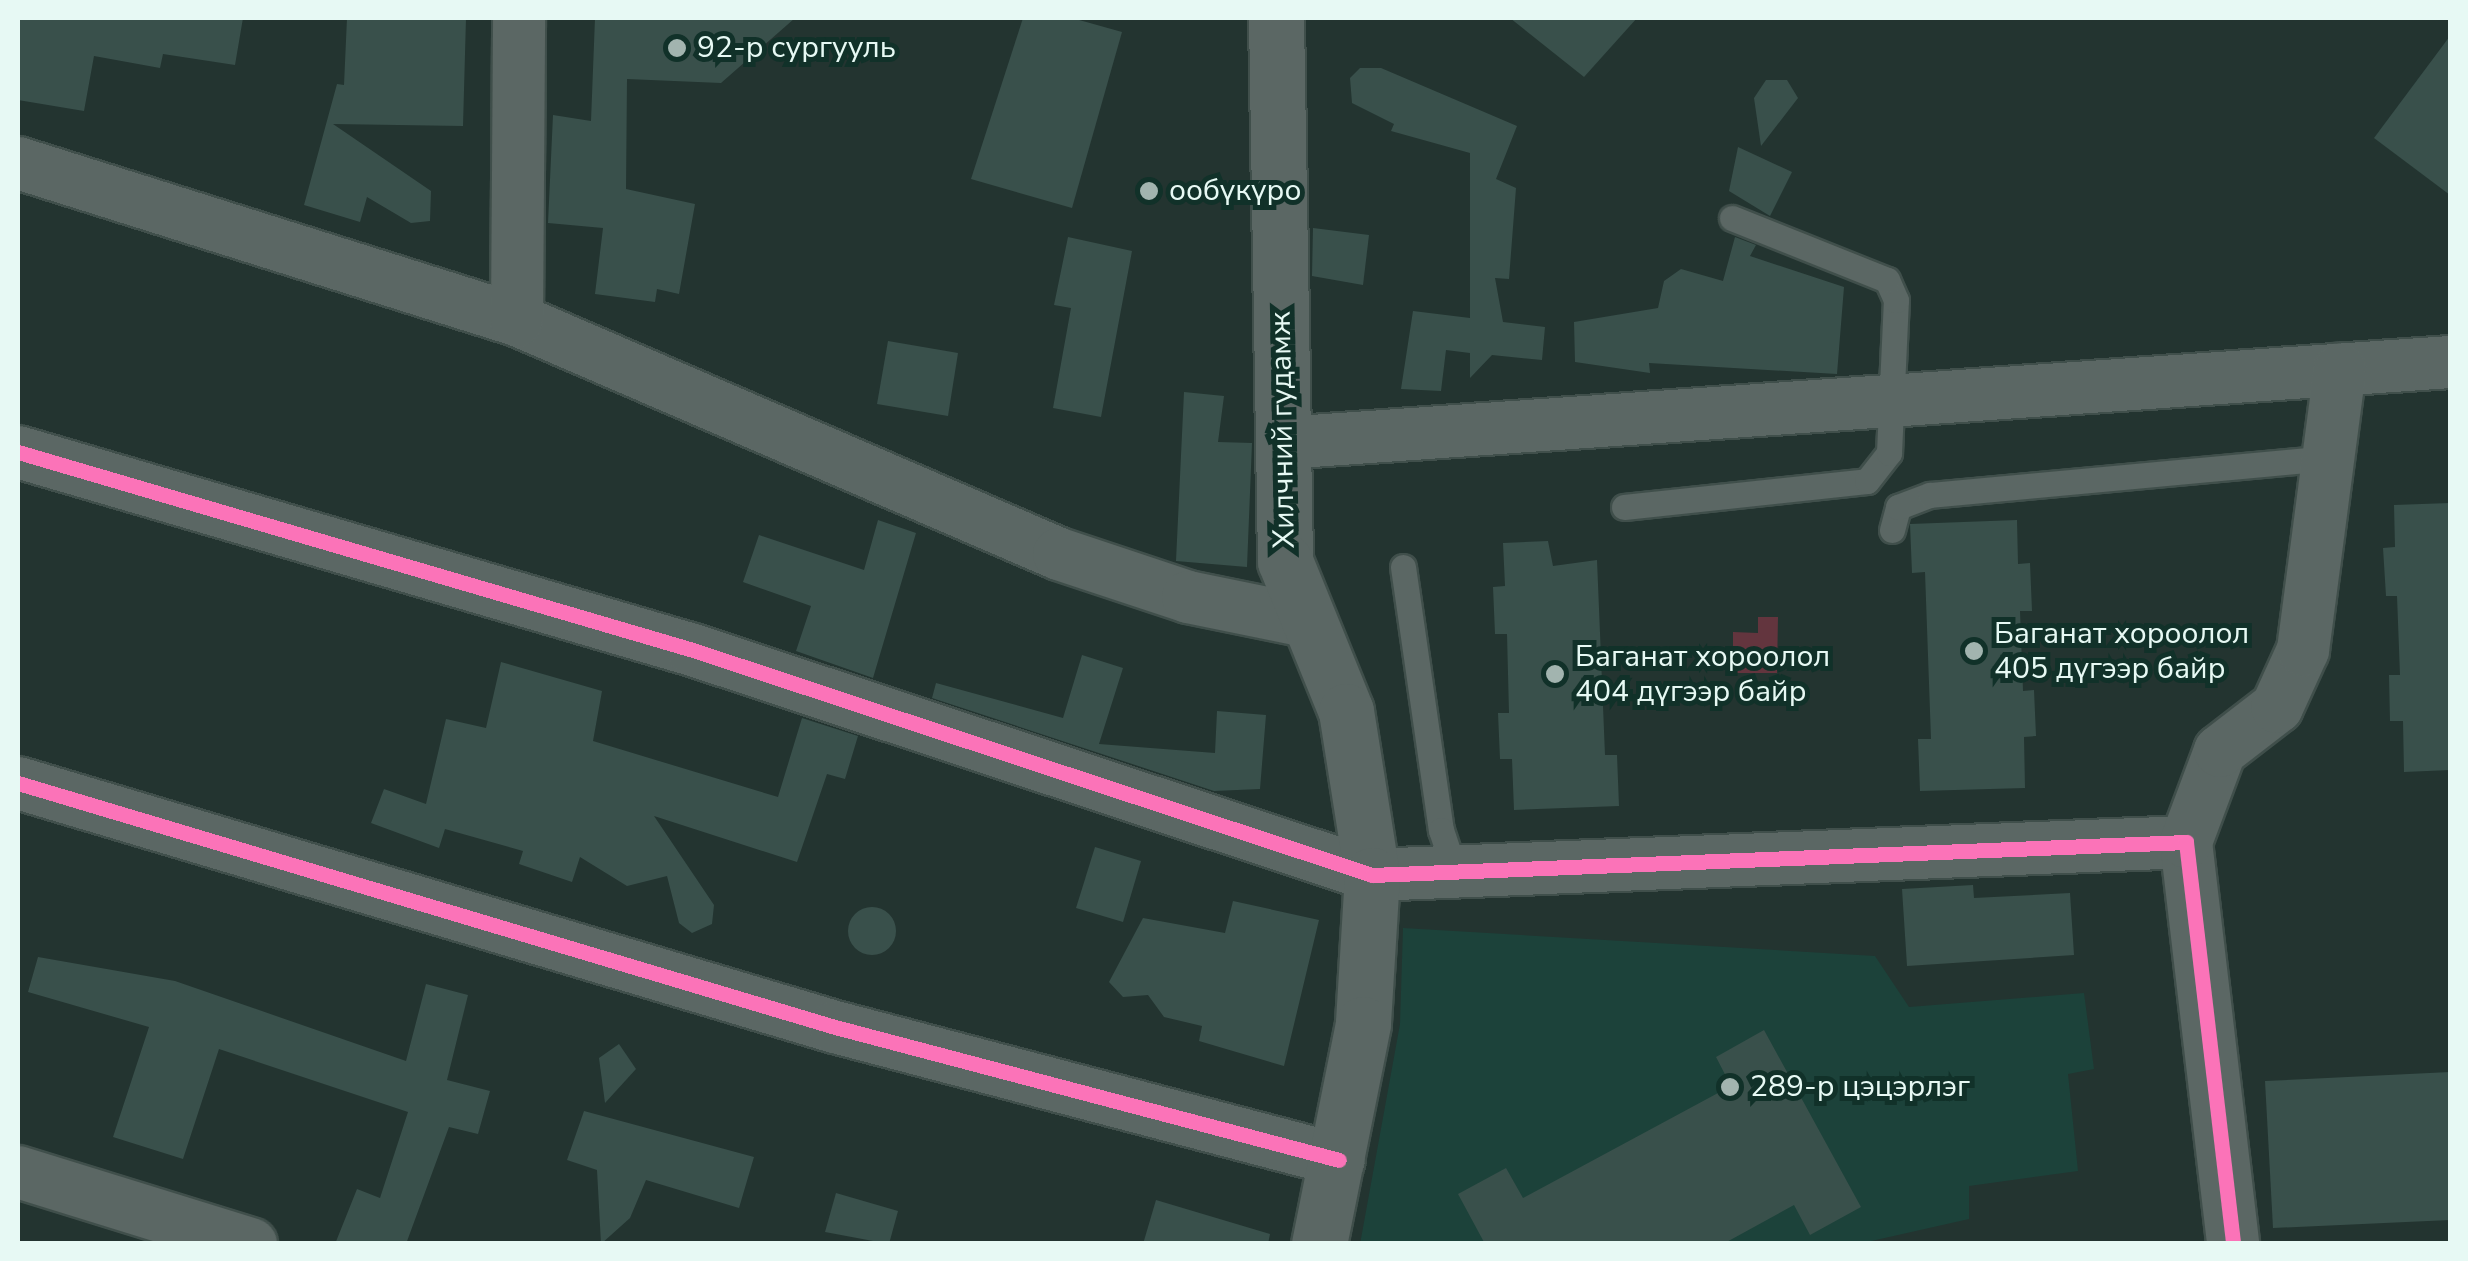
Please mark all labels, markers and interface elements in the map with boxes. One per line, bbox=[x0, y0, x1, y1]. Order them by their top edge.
place label: 92-р сургууль bbox=[697, 30, 896, 66]
marker: 92-р сургууль bbox=[666, 37, 688, 59]
place label: ообүкүро bbox=[1169, 173, 1301, 209]
marker: ообүкүро bbox=[1138, 180, 1160, 202]
street label: Хилчний гудамж bbox=[1263, 311, 1303, 549]
place label: Баганат хороолол 405 дүгээр байр bbox=[1994, 616, 2249, 686]
place label: Баганат хороолол 404 дүгээр байр bbox=[1575, 639, 1830, 710]
marker: Баганат хороолол 405 дүгээр байр bbox=[1963, 640, 1985, 662]
marker: Баганат хороолол 404 дүгээр байр bbox=[1544, 663, 1566, 685]
place label: 289-р цэцэрлэг bbox=[1750, 1069, 1970, 1105]
marker: 289-р цэцэрлэг bbox=[1719, 1076, 1741, 1098]

